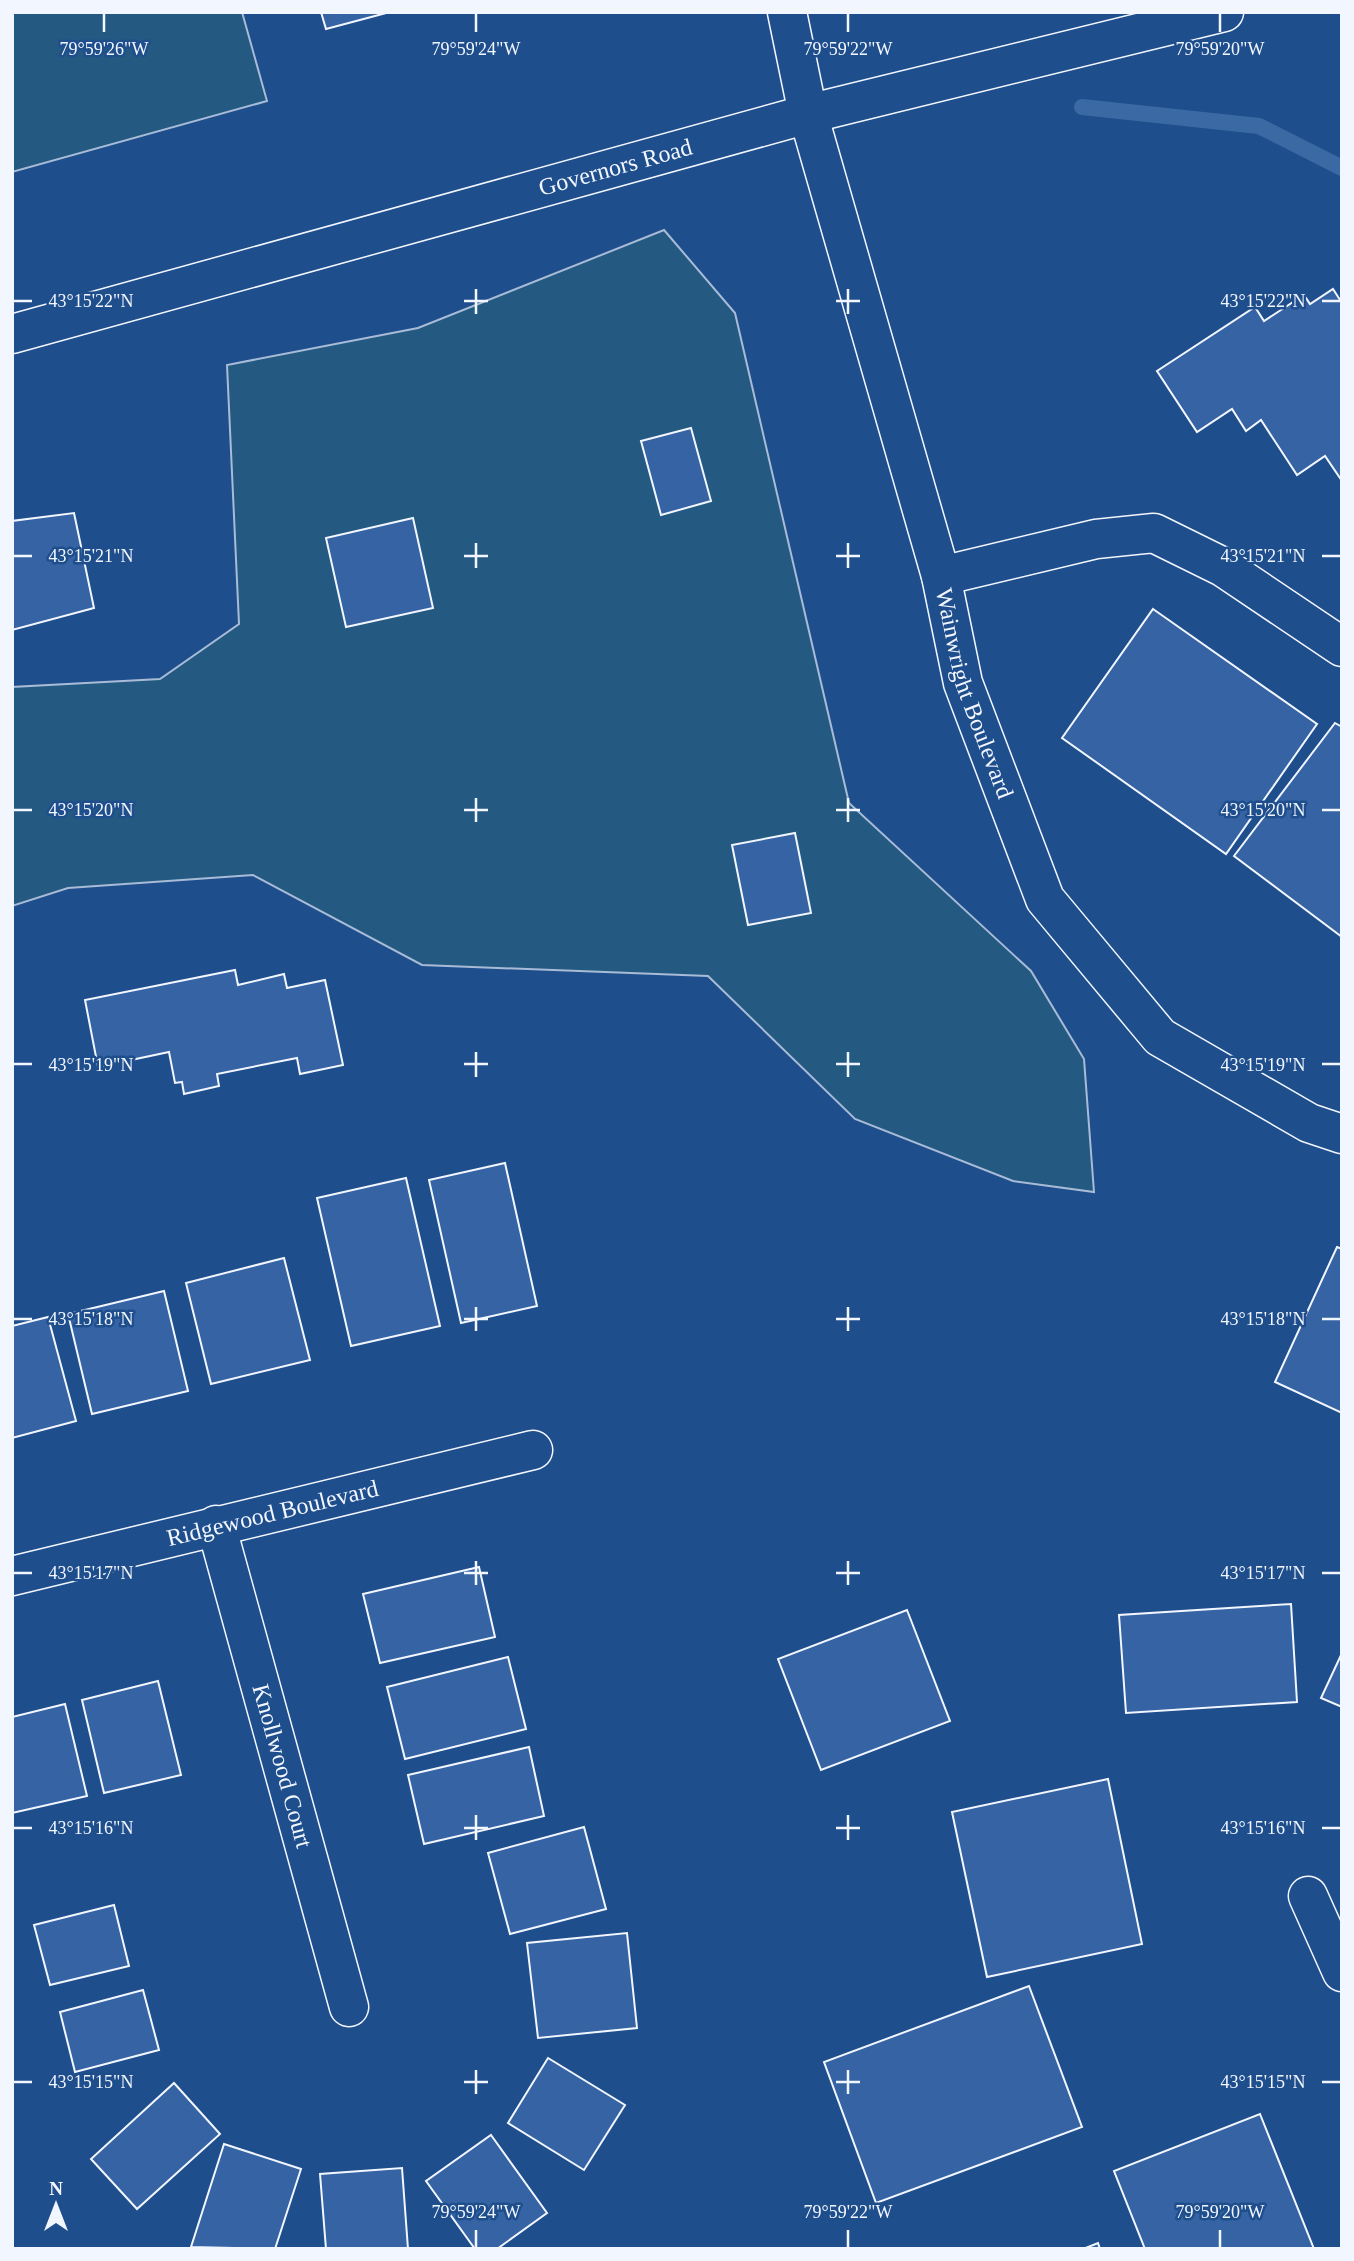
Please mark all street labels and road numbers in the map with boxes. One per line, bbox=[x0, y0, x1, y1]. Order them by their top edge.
street label: Governors Road bbox=[536, 134, 695, 201]
street label: Wainwright Boulevard bbox=[931, 586, 1019, 802]
street label: Ridgewood Boulevard bbox=[164, 1475, 381, 1551]
street label: Knollwood Court bbox=[248, 1681, 318, 1851]

